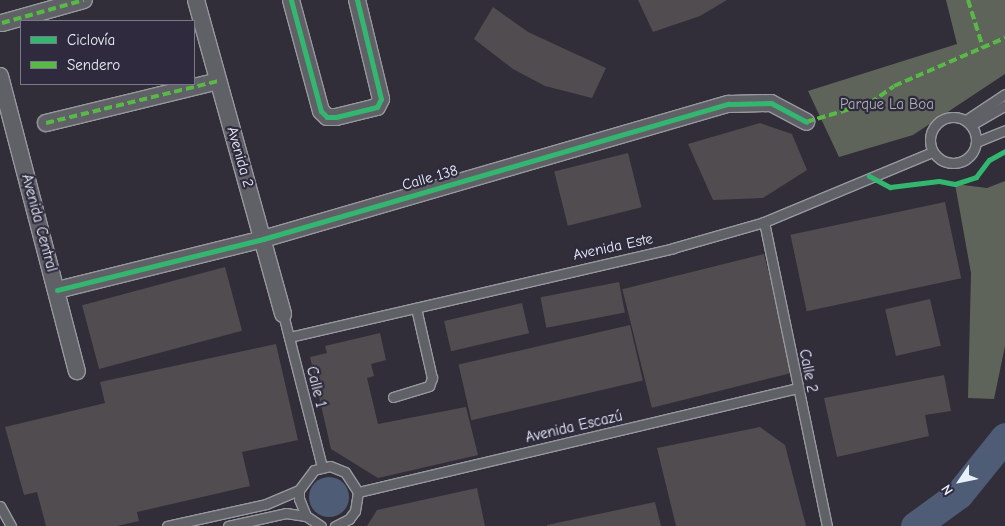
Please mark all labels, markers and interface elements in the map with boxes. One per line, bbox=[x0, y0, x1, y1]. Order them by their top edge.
legend bbox=[20, 20, 195, 85]
text: Ciclovía bbox=[67, 31, 115, 49]
text: Sendero bbox=[67, 56, 120, 74]
park label: Parque La Boa bbox=[840, 96, 934, 114]
street label: Avenida 2 bbox=[223, 125, 257, 189]
street label: Calle 138 bbox=[400, 161, 460, 195]
street label: Avenida Central bbox=[17, 172, 61, 274]
street label: Avenida Este bbox=[571, 230, 655, 264]
street label: Calle 2 bbox=[795, 348, 821, 394]
street label: Calle 1 bbox=[302, 364, 330, 410]
street label: Avenida Escazú bbox=[524, 407, 624, 447]
north arrow bbox=[935, 456, 985, 506]
text: N bbox=[938, 481, 957, 498]

